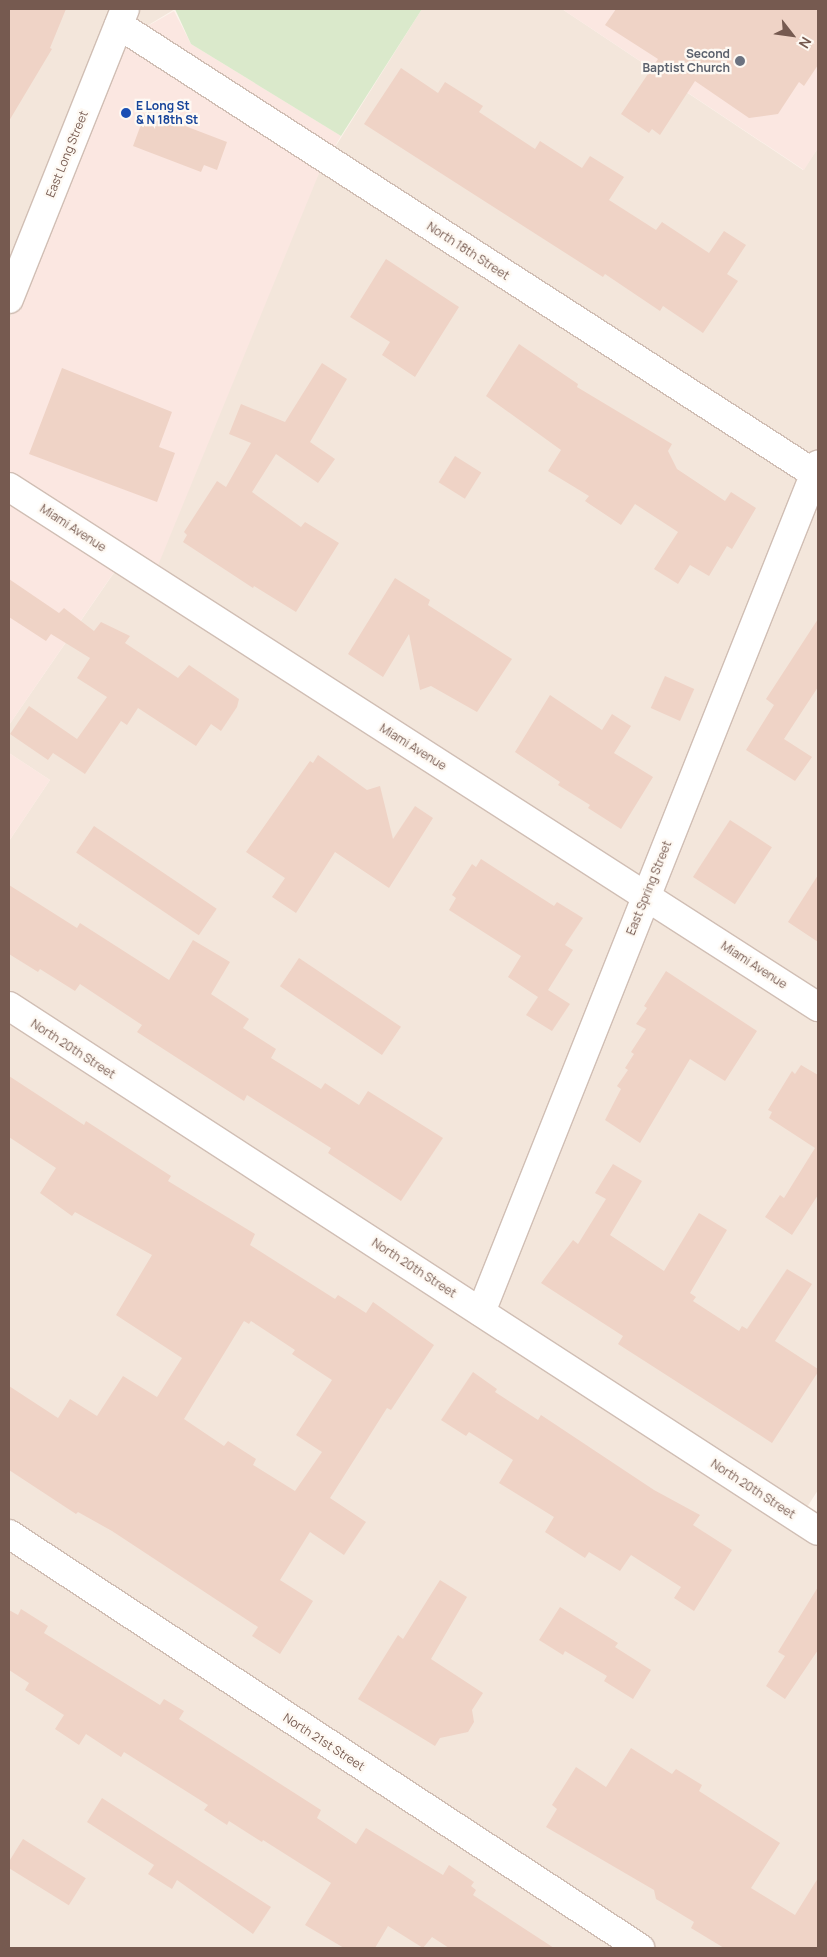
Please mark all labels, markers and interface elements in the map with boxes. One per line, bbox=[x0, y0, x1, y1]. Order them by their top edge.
north arrow bbox=[767, 10, 817, 60]
text: N bbox=[795, 34, 816, 52]
place label: Second Baptist Church bbox=[643, 47, 730, 75]
marker: Second Baptist Church bbox=[734, 55, 746, 67]
place label: E Long St & N 18th St bbox=[136, 99, 198, 127]
marker: E Long St & N 18th St bbox=[120, 107, 132, 119]
street label: East Long Street bbox=[43, 109, 91, 199]
street label: North 18th Street bbox=[424, 219, 512, 283]
street label: Miami Avenue bbox=[37, 501, 109, 555]
street label: Miami Avenue bbox=[377, 721, 449, 773]
street label: East Spring Street bbox=[623, 839, 675, 937]
street label: Miami Avenue bbox=[718, 938, 790, 992]
street label: North 20th Street bbox=[28, 1016, 118, 1082]
street label: North 20th Street bbox=[369, 1235, 459, 1301]
street label: North 20th Street bbox=[708, 1456, 798, 1522]
street label: North 21st Street bbox=[281, 1710, 367, 1774]

